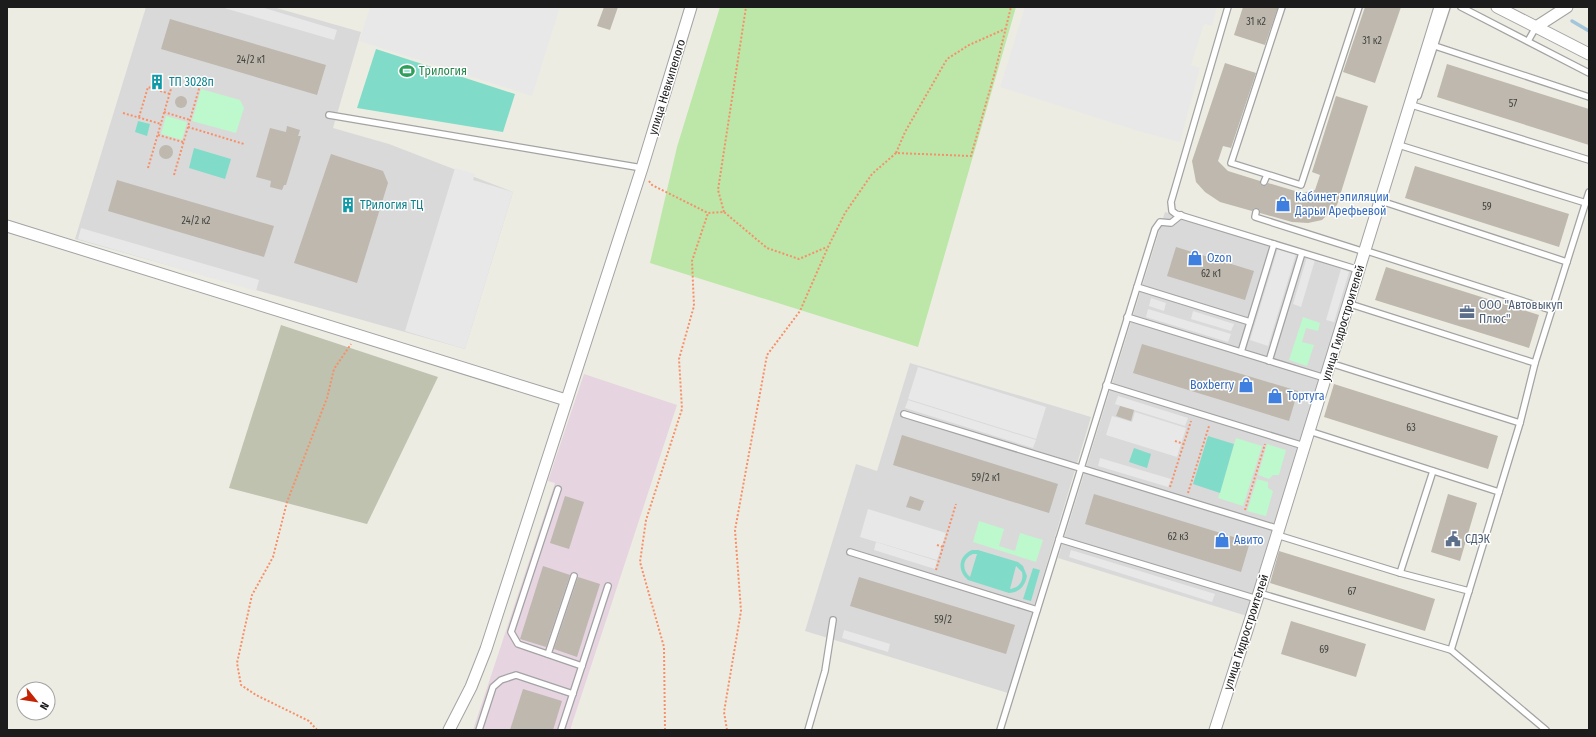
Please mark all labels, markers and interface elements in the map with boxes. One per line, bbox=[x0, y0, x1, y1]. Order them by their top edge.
house number: 31 к2 bbox=[1246, 16, 1266, 28]
house number: 31 к2 bbox=[1362, 35, 1382, 47]
street label: улица Невкипелого bbox=[646, 37, 688, 137]
house number: 24/2 к1 bbox=[237, 54, 265, 66]
sports icon: Трилогия bbox=[398, 62, 416, 80]
place label: Трилогия bbox=[419, 64, 467, 78]
building icon: ТП 3028п bbox=[148, 73, 166, 91]
place label: ТП 3028п bbox=[169, 75, 214, 89]
house number: 57 bbox=[1509, 98, 1517, 110]
place label: Кабинет эпиляции Дарьи Арефьевой bbox=[1294, 190, 1389, 218]
shop icon: Кабинет эпиляции Дарьи Арефьевой bbox=[1274, 195, 1292, 213]
building icon: ТРилогия ТЦ bbox=[339, 196, 357, 214]
place label: ТРилогия ТЦ bbox=[360, 198, 423, 212]
house number: 59 bbox=[1482, 201, 1492, 213]
house number: 24/2 к2 bbox=[182, 215, 211, 227]
shop icon: Ozon bbox=[1186, 249, 1204, 267]
place label: Ozon bbox=[1207, 251, 1232, 265]
street label: улица Гидростроителей bbox=[1319, 263, 1367, 383]
house number: 62 к1 bbox=[1201, 268, 1221, 280]
place label: ООО "Автовыкуп Плюс" bbox=[1479, 298, 1563, 326]
office icon: ООО "Автовыкуп Плюс" bbox=[1458, 303, 1476, 321]
shop icon: Boxberry bbox=[1237, 376, 1255, 394]
place label: Boxberry bbox=[1190, 378, 1235, 392]
shop icon: Тортуга bbox=[1266, 387, 1284, 405]
place label: Тортуга bbox=[1287, 389, 1325, 403]
house number: 63 bbox=[1406, 422, 1416, 434]
house number: 59/2 к1 bbox=[972, 472, 1000, 484]
public building icon: СДЭК bbox=[1444, 530, 1462, 548]
house number: 62 к3 bbox=[1168, 531, 1189, 543]
shop icon: Авито bbox=[1213, 531, 1231, 549]
place label: СДЭК bbox=[1465, 532, 1491, 546]
place label: Авито bbox=[1234, 533, 1264, 547]
street label: улица Гидростроителей bbox=[1221, 572, 1271, 692]
house number: 67 bbox=[1348, 586, 1356, 598]
house number: 59/2 bbox=[934, 614, 952, 626]
house number: 69 bbox=[1319, 644, 1329, 656]
north arrow bbox=[16, 681, 56, 721]
text: N bbox=[37, 700, 52, 712]

